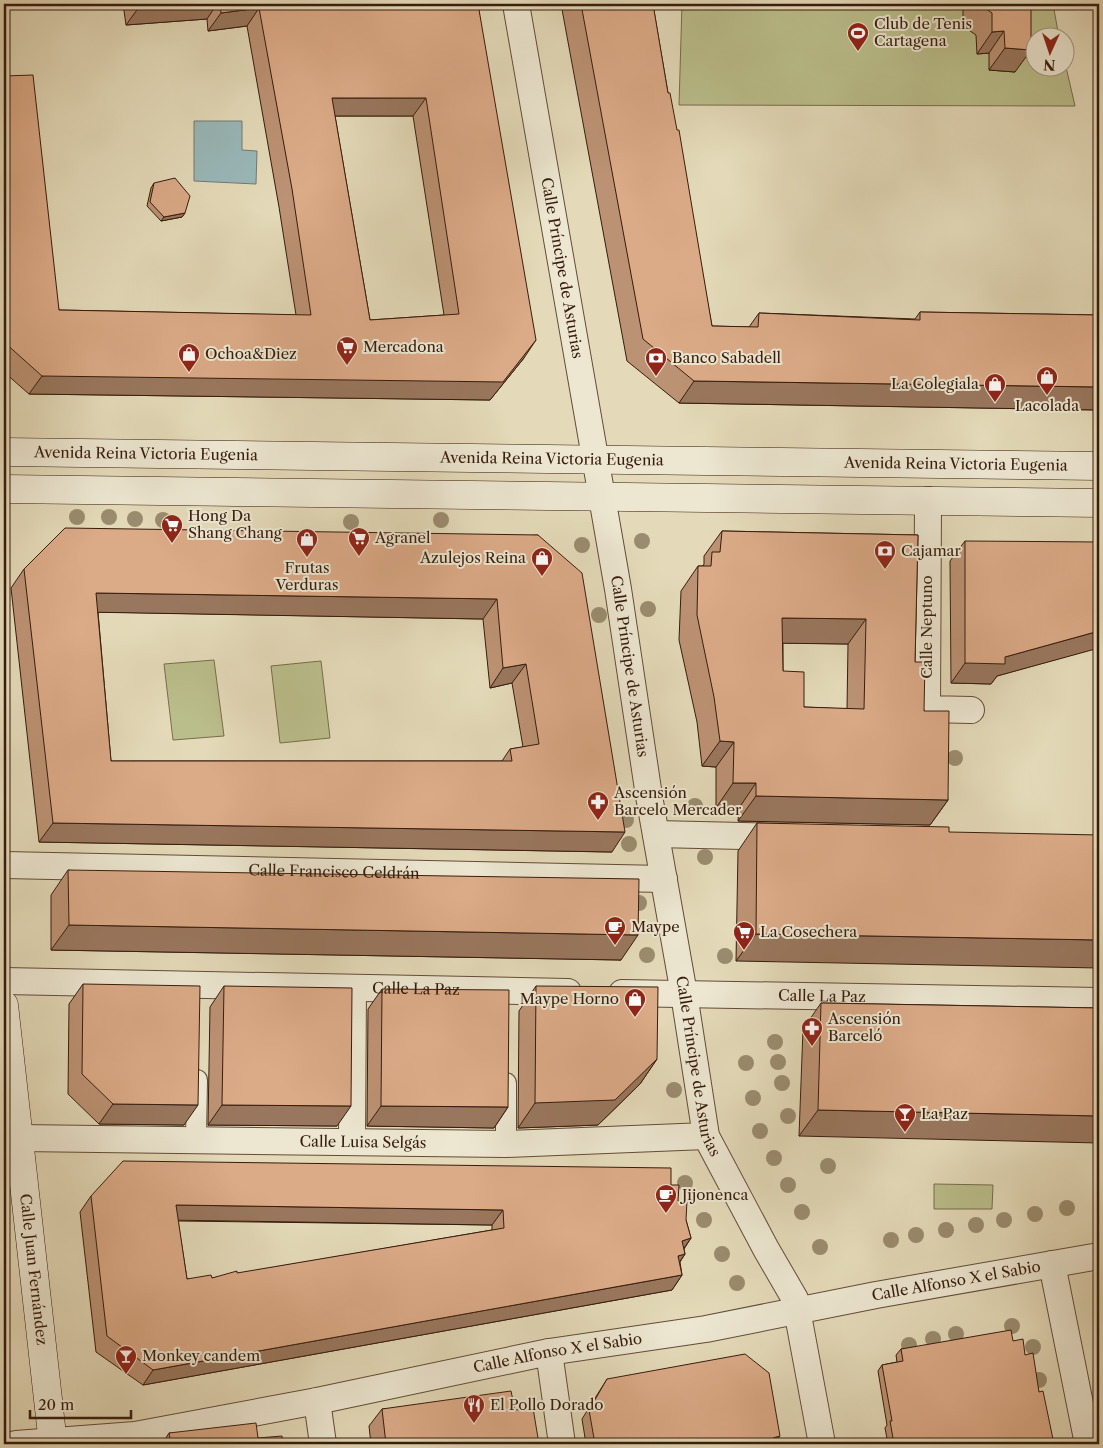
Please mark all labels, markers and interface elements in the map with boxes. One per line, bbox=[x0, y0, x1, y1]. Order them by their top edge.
place label: Club de Tenis Cartagena bbox=[874, 14, 972, 50]
sports icon: Club de Tenis Cartagena bbox=[846, 21, 870, 52]
north arrow bbox=[1026, 28, 1076, 78]
text: N bbox=[1043, 56, 1056, 74]
street label: Calle Príncipe de Asturias bbox=[537, 176, 588, 360]
supermarket icon: Mercadona bbox=[335, 335, 359, 366]
place label: Mercadona bbox=[363, 337, 444, 356]
shop icon: Ochoa&Diez bbox=[177, 342, 201, 373]
place label: Ochoa&Diez bbox=[205, 344, 297, 363]
bank icon: Banco Sabadell bbox=[644, 346, 668, 377]
place label: Banco Sabadell bbox=[672, 348, 782, 367]
shop icon: Lacolada bbox=[1035, 365, 1059, 396]
shop icon: La Colegiala bbox=[983, 372, 1007, 403]
place label: La Colegiala bbox=[891, 374, 979, 393]
place label: Lacolada bbox=[1015, 396, 1079, 415]
street label: Avenida Reina Victoria Eugenia bbox=[33, 442, 258, 464]
street label: Avenida Reina Victoria Eugenia bbox=[439, 448, 664, 469]
street label: Avenida Reina Victoria Eugenia bbox=[843, 453, 1068, 475]
place label: Hong Da Shang Chang bbox=[188, 506, 282, 542]
supermarket icon: Hong Da Shang Chang bbox=[160, 513, 184, 544]
supermarket icon: Agranel bbox=[347, 526, 371, 557]
shop icon: Frutas Verduras bbox=[295, 527, 319, 558]
place label: Agranel bbox=[374, 528, 431, 547]
bank icon: Cajamar bbox=[873, 539, 897, 570]
place label: Cajamar bbox=[901, 541, 962, 560]
shop icon: Azulejos Reina bbox=[530, 546, 554, 577]
place label: Azulejos Reina bbox=[419, 548, 526, 567]
place label: Frutas Verduras bbox=[274, 558, 339, 594]
street label: Calle Príncipe de Asturias bbox=[607, 574, 653, 758]
street label: Calle Neptuno bbox=[917, 575, 936, 679]
place label: Ascensión Barcelo Mercader bbox=[613, 783, 742, 819]
pharmacy icon: Ascensión Barcelo Mercader bbox=[586, 790, 610, 821]
street label: Calle Francisco Celdrán bbox=[248, 860, 420, 883]
cafe icon: Maype bbox=[603, 915, 627, 946]
place label: Maype bbox=[631, 917, 680, 936]
supermarket icon: La Cosechera bbox=[732, 920, 756, 951]
place label: La Cosechera bbox=[760, 922, 857, 941]
street label: Calle Príncipe de Asturias bbox=[672, 975, 725, 1160]
street label: Calle La Paz bbox=[372, 978, 460, 999]
street label: Calle La Paz bbox=[778, 986, 866, 1006]
shop icon: Maype Horno bbox=[623, 987, 647, 1018]
place label: Maype Horno bbox=[520, 989, 619, 1008]
place label: Ascensión Barceló bbox=[827, 1009, 902, 1045]
pharmacy icon: Ascensión Barceló bbox=[800, 1016, 824, 1047]
bar icon: La Paz bbox=[893, 1102, 917, 1133]
place label: La Paz bbox=[921, 1104, 968, 1123]
street label: Calle Luisa Selgás bbox=[299, 1131, 427, 1152]
cafe icon: Jijonenca bbox=[654, 1183, 678, 1214]
place label: Jijonenca bbox=[680, 1185, 748, 1204]
street label: Calle Juan Fernández bbox=[16, 1193, 52, 1346]
street label: Calle Alfonso X el Sabio bbox=[870, 1256, 1042, 1305]
street label: Calle Alfonso X el Sabio bbox=[471, 1328, 643, 1377]
bar icon: Monkey candem bbox=[114, 1344, 138, 1375]
place label: Monkey candem bbox=[142, 1346, 260, 1365]
scale bar bbox=[30, 1388, 131, 1420]
restaurant icon: El Pollo Dorado bbox=[462, 1393, 486, 1424]
text: 20 m bbox=[38, 1395, 74, 1414]
place label: El Pollo Dorado bbox=[490, 1395, 603, 1414]

